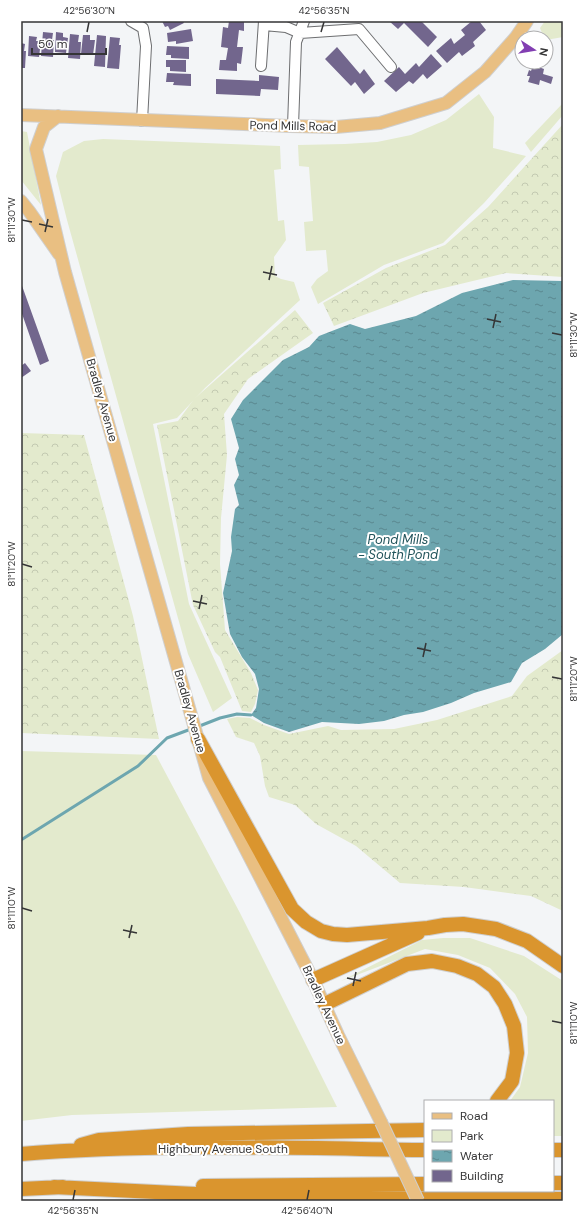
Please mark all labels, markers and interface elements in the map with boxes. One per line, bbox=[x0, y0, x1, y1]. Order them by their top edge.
text: 42°56'30"N bbox=[63, 4, 115, 17]
text: 42°56'35"N bbox=[299, 4, 350, 17]
scale bar bbox=[32, 30, 106, 56]
north arrow bbox=[514, 30, 554, 70]
text: 50 m bbox=[38, 36, 67, 52]
text: N bbox=[536, 47, 551, 57]
street label: Pond Mills Road bbox=[249, 117, 337, 135]
text: 81°11'30"W bbox=[5, 197, 18, 243]
text: 81°11'30"W bbox=[567, 312, 580, 358]
street label: Bradley Avenue bbox=[83, 357, 122, 444]
water label: Pond Mills - South Pond bbox=[358, 531, 439, 563]
text: 81°11'20"W bbox=[5, 541, 18, 587]
text: 81°11'20"W bbox=[567, 656, 580, 702]
street label: Bradley Avenue bbox=[171, 668, 210, 755]
text: 81°11'10"W bbox=[5, 886, 18, 929]
street label: Bradley Avenue bbox=[299, 963, 349, 1047]
text: 81°11'10"W bbox=[567, 1001, 580, 1044]
legend bbox=[424, 1100, 554, 1192]
text: Road bbox=[460, 1108, 488, 1124]
text: Park bbox=[460, 1128, 484, 1144]
street label: Highbury Avenue South bbox=[158, 1141, 288, 1157]
text: Water bbox=[460, 1148, 494, 1164]
text: Building bbox=[460, 1168, 504, 1184]
text: 42°56'35"N bbox=[48, 1204, 99, 1217]
text: 42°56'40"N bbox=[281, 1204, 333, 1217]

